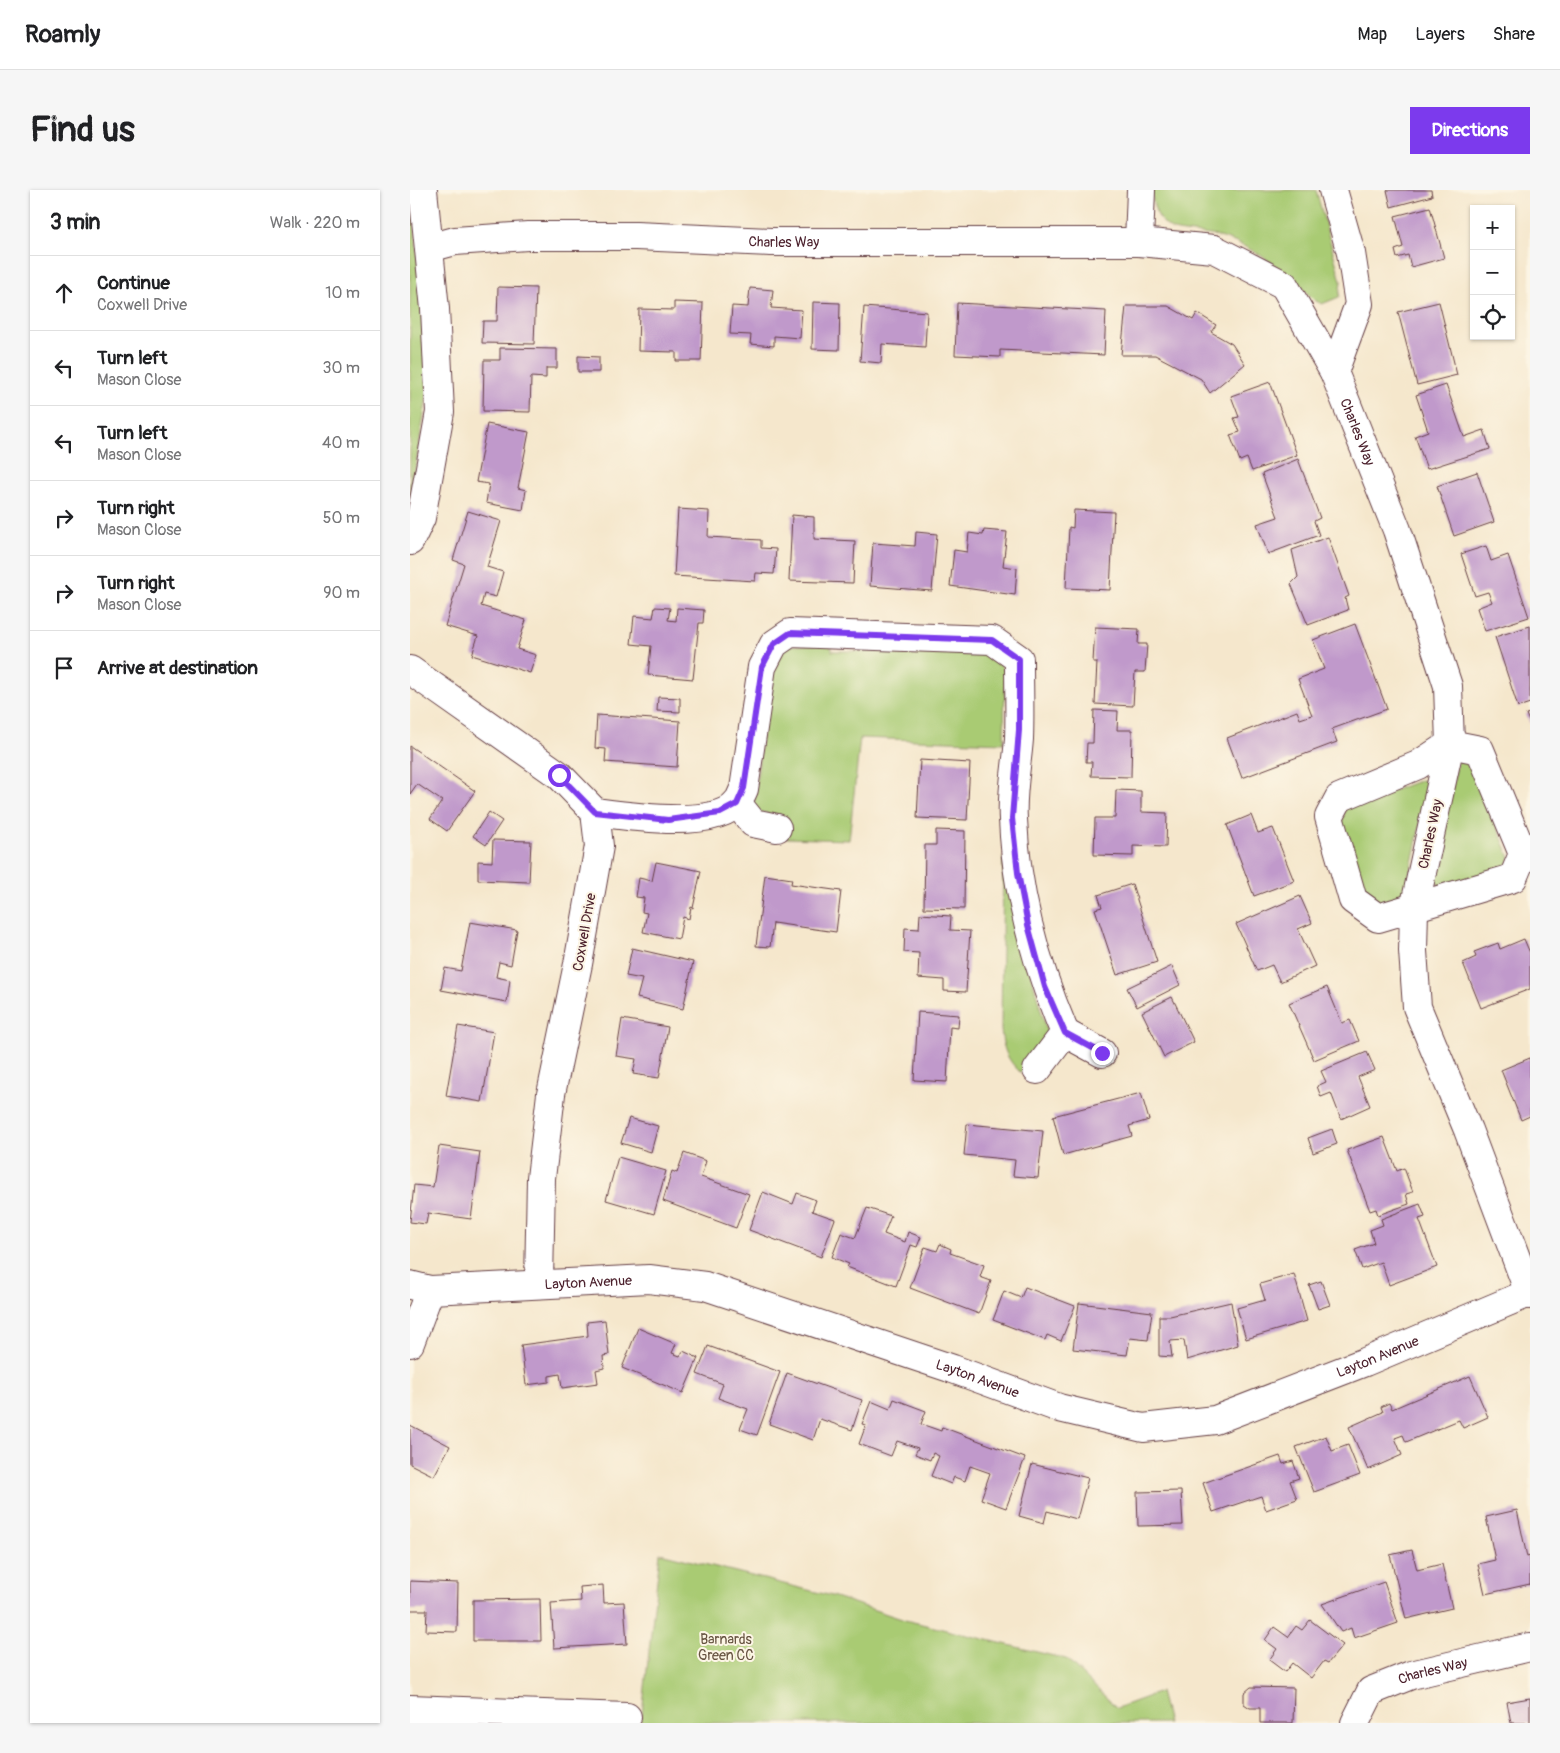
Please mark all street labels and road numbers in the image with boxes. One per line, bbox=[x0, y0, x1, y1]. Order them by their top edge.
street label: Charles Way bbox=[748, 233, 819, 251]
street label: Charles Way bbox=[1336, 396, 1378, 468]
street label: Charles Way bbox=[1415, 798, 1446, 870]
street label: Coxwell Drive bbox=[569, 892, 600, 972]
street label: Layton Avenue bbox=[544, 1272, 632, 1293]
street label: Layton Avenue bbox=[1334, 1332, 1421, 1381]
street label: Layton Avenue bbox=[933, 1356, 1021, 1402]
street label: Charles Way bbox=[1396, 1654, 1469, 1688]

